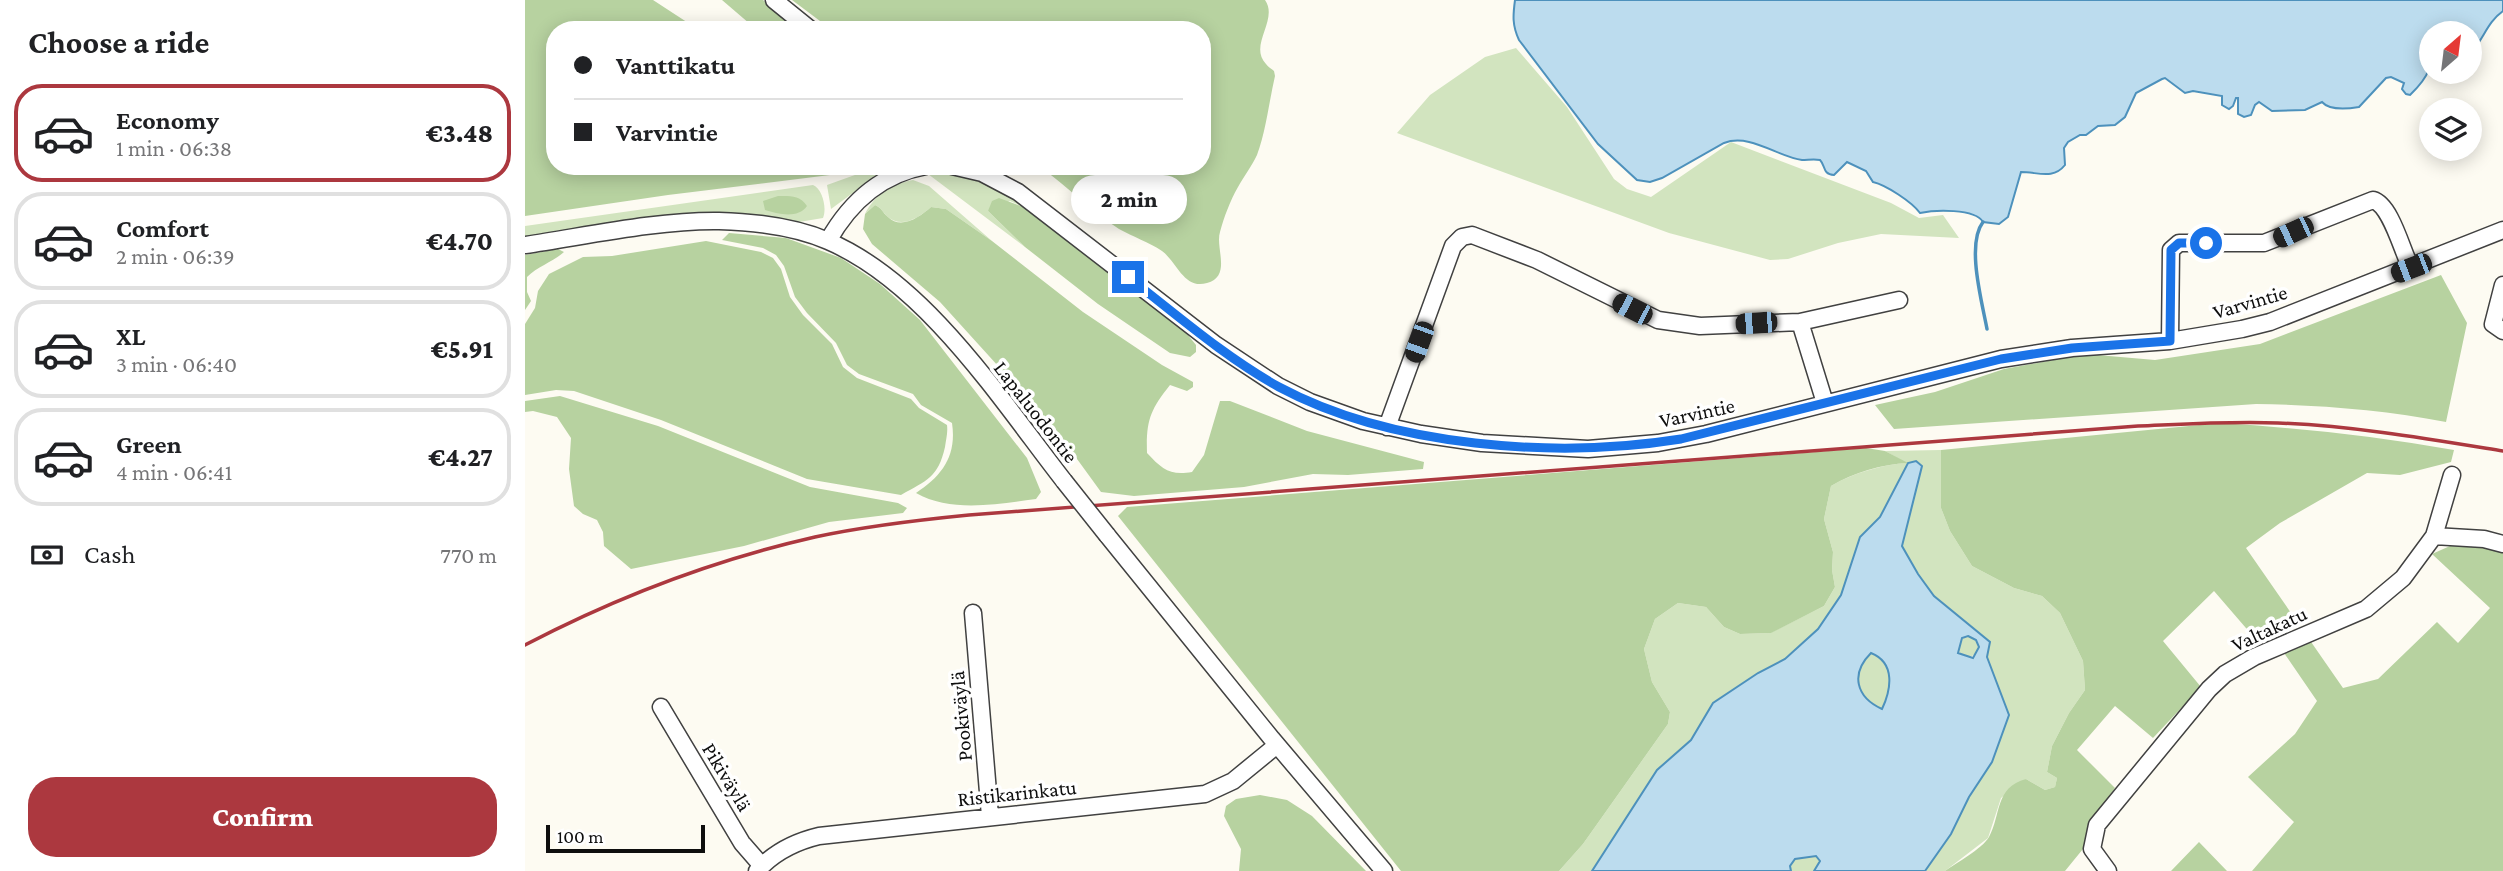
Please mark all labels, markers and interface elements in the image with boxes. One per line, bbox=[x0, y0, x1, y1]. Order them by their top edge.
north arrow bbox=[2419, 21, 2481, 84]
map controls bbox=[2419, 21, 2482, 161]
text: Choose a ride bbox=[28, 24, 209, 60]
text: Vanttikatu bbox=[616, 51, 735, 80]
button: layers bbox=[2419, 98, 2482, 161]
icon: car bbox=[32, 102, 95, 165]
text: Economy bbox=[116, 106, 219, 135]
text: Varvintie bbox=[616, 118, 718, 147]
text: €3.48 bbox=[426, 119, 493, 148]
text: 1 min · 06:38 bbox=[116, 135, 232, 161]
callout: 2 min bbox=[1070, 176, 1186, 224]
text: 2 min bbox=[1101, 186, 1157, 212]
icon: car bbox=[32, 210, 95, 273]
text: Comfort bbox=[116, 214, 209, 243]
car bbox=[2270, 214, 2317, 250]
text: €4.70 bbox=[426, 227, 493, 256]
route start bbox=[2190, 227, 2222, 259]
text: 2 min · 06:39 bbox=[116, 243, 235, 269]
car bbox=[2388, 251, 2435, 285]
route end bbox=[1112, 261, 1144, 293]
street label: Varvintie bbox=[2210, 280, 2290, 324]
car bbox=[1609, 290, 1656, 328]
car bbox=[1735, 311, 1778, 335]
icon: car bbox=[32, 318, 95, 381]
car bbox=[1402, 319, 1437, 365]
text: XL bbox=[116, 322, 145, 351]
text: €5.91 bbox=[431, 335, 493, 364]
text: 3 min · 06:40 bbox=[116, 351, 237, 377]
street label: Lapaluodontie bbox=[989, 356, 1083, 468]
street label: Varvintie bbox=[1657, 393, 1737, 433]
icon: car bbox=[32, 426, 95, 489]
text: Green bbox=[116, 430, 182, 459]
text: €4.27 bbox=[428, 443, 493, 472]
text: 4 min · 06:41 bbox=[116, 459, 232, 485]
icon: cash bbox=[28, 536, 66, 574]
text: Cash bbox=[84, 540, 135, 569]
text: 770 m bbox=[440, 542, 497, 568]
street label: Valtakatu bbox=[2227, 601, 2311, 657]
street label: Pookiväylä bbox=[945, 670, 977, 762]
street label: Pikiväylä bbox=[697, 738, 757, 816]
street label: Ristikarinkatu bbox=[956, 775, 1078, 811]
button: Confirm bbox=[28, 777, 497, 857]
scale bar bbox=[546, 822, 705, 854]
text: 100 m bbox=[557, 826, 604, 847]

